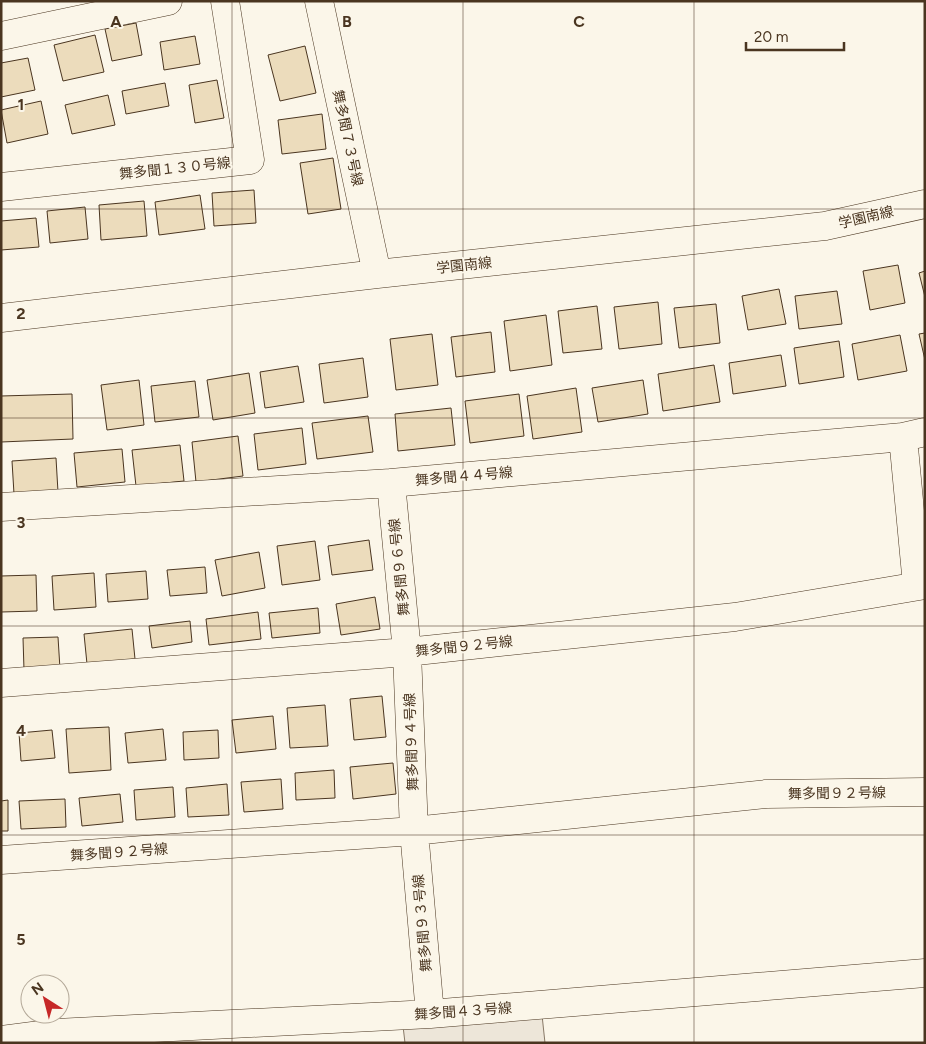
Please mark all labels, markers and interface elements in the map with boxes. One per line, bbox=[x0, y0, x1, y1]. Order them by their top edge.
text: A bbox=[110, 12, 122, 31]
text: B bbox=[342, 12, 352, 31]
text: C bbox=[573, 12, 585, 31]
scale bar bbox=[746, 20, 844, 52]
text: 20 m bbox=[754, 28, 788, 46]
street label: 舞多聞７３号線 bbox=[329, 88, 366, 188]
text: 1 bbox=[18, 95, 24, 114]
street label: 舞多聞１３０号線 bbox=[118, 154, 232, 183]
street label: 学園南線 bbox=[837, 203, 895, 232]
street label: 学園南線 bbox=[435, 254, 493, 277]
text: 2 bbox=[16, 304, 26, 323]
street label: 舞多聞４４号線 bbox=[414, 464, 514, 489]
text: 3 bbox=[17, 513, 26, 532]
street label: 舞多聞９６号線 bbox=[386, 517, 413, 617]
street label: 舞多聞９２号線 bbox=[414, 633, 514, 660]
street label: 舞多聞９４号線 bbox=[401, 693, 422, 791]
text: 4 bbox=[16, 721, 26, 740]
street label: 舞多聞９２号線 bbox=[788, 784, 886, 803]
street label: 舞多聞９２号線 bbox=[70, 841, 169, 864]
street label: 舞多聞９３号線 bbox=[410, 873, 435, 973]
text: 5 bbox=[16, 930, 26, 949]
north arrow bbox=[20, 974, 70, 1024]
text: N bbox=[28, 979, 47, 999]
street label: 舞多聞４３号線 bbox=[414, 1000, 513, 1023]

